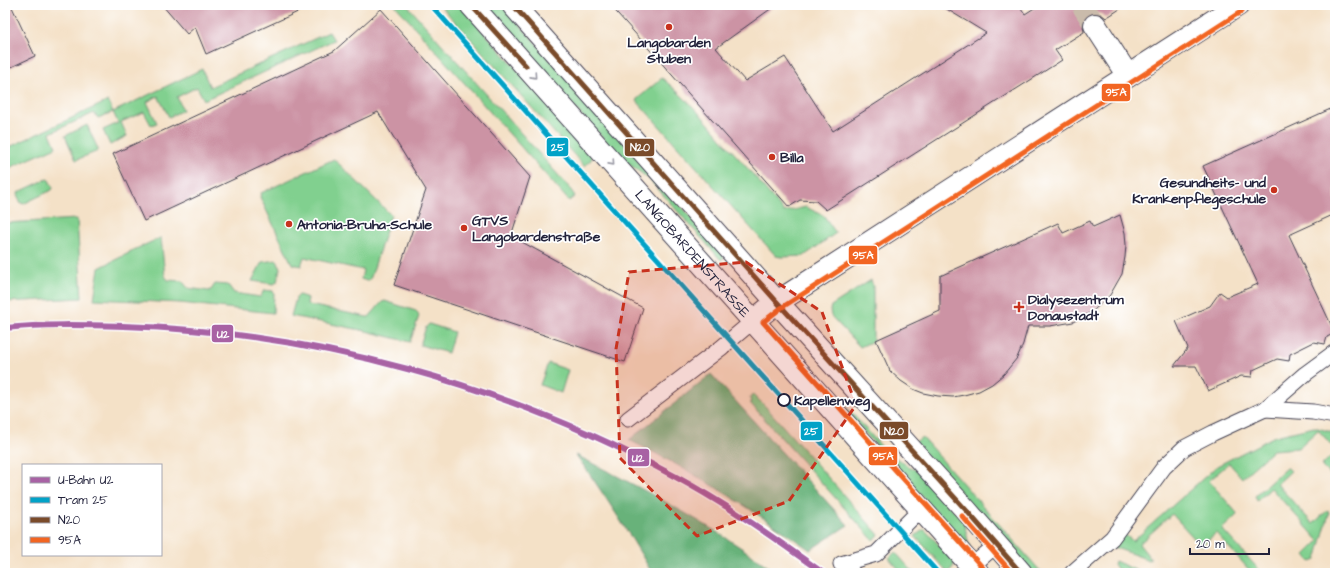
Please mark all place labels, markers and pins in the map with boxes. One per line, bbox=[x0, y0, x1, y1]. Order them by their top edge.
marker: Langobarden Stuben bbox=[664, 22, 674, 32]
place label: Langobarden Stuben bbox=[627, 33, 711, 69]
place label: Billa bbox=[780, 148, 804, 168]
marker: Billa bbox=[767, 152, 777, 162]
place label: Gesundheits- und Krankenpflegeschule bbox=[1132, 173, 1267, 210]
marker: Gesundheits- und Krankenpflegeschule bbox=[1269, 185, 1279, 195]
place label: GTVS Langobardenstraße bbox=[472, 211, 601, 248]
place label: Antonia-Bruha-Schule bbox=[297, 215, 432, 235]
marker: Antonia-Bruha-Schule bbox=[284, 219, 294, 229]
marker: GTVS Langobardenstraße bbox=[459, 223, 469, 233]
place label: Dialysezentrum Donaustadt bbox=[1028, 290, 1125, 326]
marker: Dialysezentrum Donaustadt bbox=[1013, 301, 1025, 313]
place label: Kapellenweg bbox=[794, 391, 871, 412]
marker: Kapellenweg bbox=[777, 393, 791, 407]

